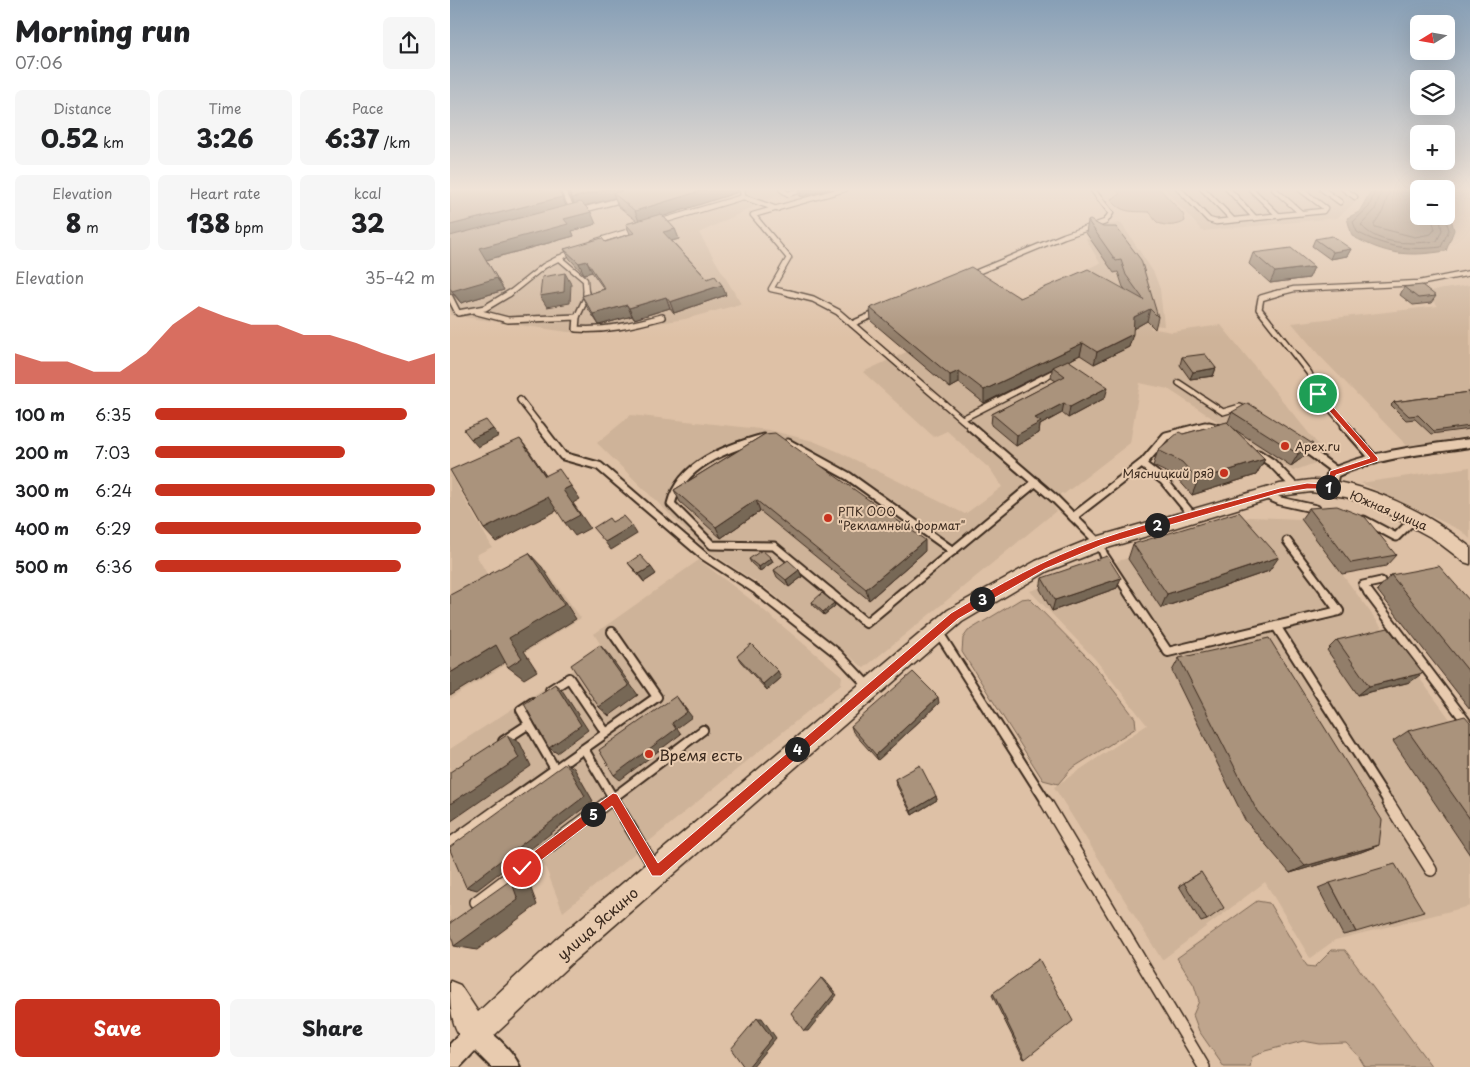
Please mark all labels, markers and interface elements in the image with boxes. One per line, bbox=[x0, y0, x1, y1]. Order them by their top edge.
text: Morning run bbox=[15, 9, 191, 52]
north arrow bbox=[1410, 15, 1455, 60]
map controls bbox=[1410, 15, 1455, 225]
button: share bbox=[383, 17, 435, 69]
text: 07:06 bbox=[15, 50, 63, 74]
button: layers bbox=[1410, 70, 1455, 115]
text: Distance bbox=[53, 98, 112, 119]
text: Time bbox=[208, 98, 242, 119]
text: Pace bbox=[352, 98, 383, 119]
text: 0.52 bbox=[41, 119, 98, 157]
text: 3:26 bbox=[196, 119, 254, 157]
text: 6:37 bbox=[325, 119, 379, 157]
button: + bbox=[1410, 125, 1455, 170]
text: km bbox=[98, 132, 124, 153]
text: /km bbox=[379, 132, 410, 153]
button: − bbox=[1410, 180, 1455, 225]
text: Elevation bbox=[52, 183, 113, 204]
text: Heart rate bbox=[190, 183, 260, 204]
text: kcal bbox=[354, 183, 382, 204]
text: 8 bbox=[66, 204, 82, 242]
text: 138 bbox=[186, 204, 230, 242]
text: 32 bbox=[351, 204, 384, 242]
text: m bbox=[82, 217, 99, 238]
text: bpm bbox=[230, 217, 264, 238]
text: Elevation bbox=[15, 265, 84, 289]
text: 35–42 m bbox=[365, 265, 435, 289]
pin bbox=[1297, 373, 1339, 415]
icon: arrive bbox=[1304, 380, 1332, 408]
text: 100 m bbox=[15, 402, 65, 426]
text: 6:35 bbox=[95, 402, 131, 426]
place label: Apex.ru bbox=[1295, 437, 1340, 455]
text: 200 m bbox=[15, 440, 69, 464]
text: 7:03 bbox=[95, 440, 130, 464]
marker: Apex.ru bbox=[1279, 440, 1291, 452]
place label: Мясницкий ряд bbox=[1122, 464, 1214, 482]
marker: Мясницкий ряд bbox=[1218, 467, 1230, 479]
pin: 1 bbox=[1316, 474, 1340, 500]
text: 1 bbox=[1325, 477, 1332, 498]
text: 300 m bbox=[15, 478, 69, 502]
text: 6:24 bbox=[95, 478, 132, 502]
street label: Южная улица bbox=[1348, 486, 1431, 535]
place label: РПК ООО "Рекламный формат" bbox=[838, 502, 966, 534]
marker: РПК ООО "Рекламный формат" bbox=[822, 512, 834, 524]
pin: 2 bbox=[1144, 512, 1170, 538]
text: 2 bbox=[1153, 515, 1162, 536]
text: 400 m bbox=[15, 516, 69, 540]
text: 6:29 bbox=[95, 516, 131, 540]
text: 500 m bbox=[15, 554, 68, 578]
text: 6:36 bbox=[95, 554, 133, 578]
pin: 3 bbox=[970, 586, 994, 612]
text: 3 bbox=[978, 589, 987, 610]
pin: 4 bbox=[784, 736, 810, 762]
text: 4 bbox=[793, 739, 802, 760]
place label: Время есть bbox=[659, 743, 743, 766]
marker: Время есть bbox=[643, 748, 655, 760]
pin: 5 bbox=[580, 802, 606, 826]
text: 5 bbox=[589, 804, 598, 825]
pin bbox=[501, 847, 543, 889]
icon: check bbox=[508, 854, 536, 882]
street label: улица Яскино bbox=[551, 881, 643, 965]
button: Save bbox=[15, 999, 220, 1057]
button: Share bbox=[230, 999, 435, 1057]

